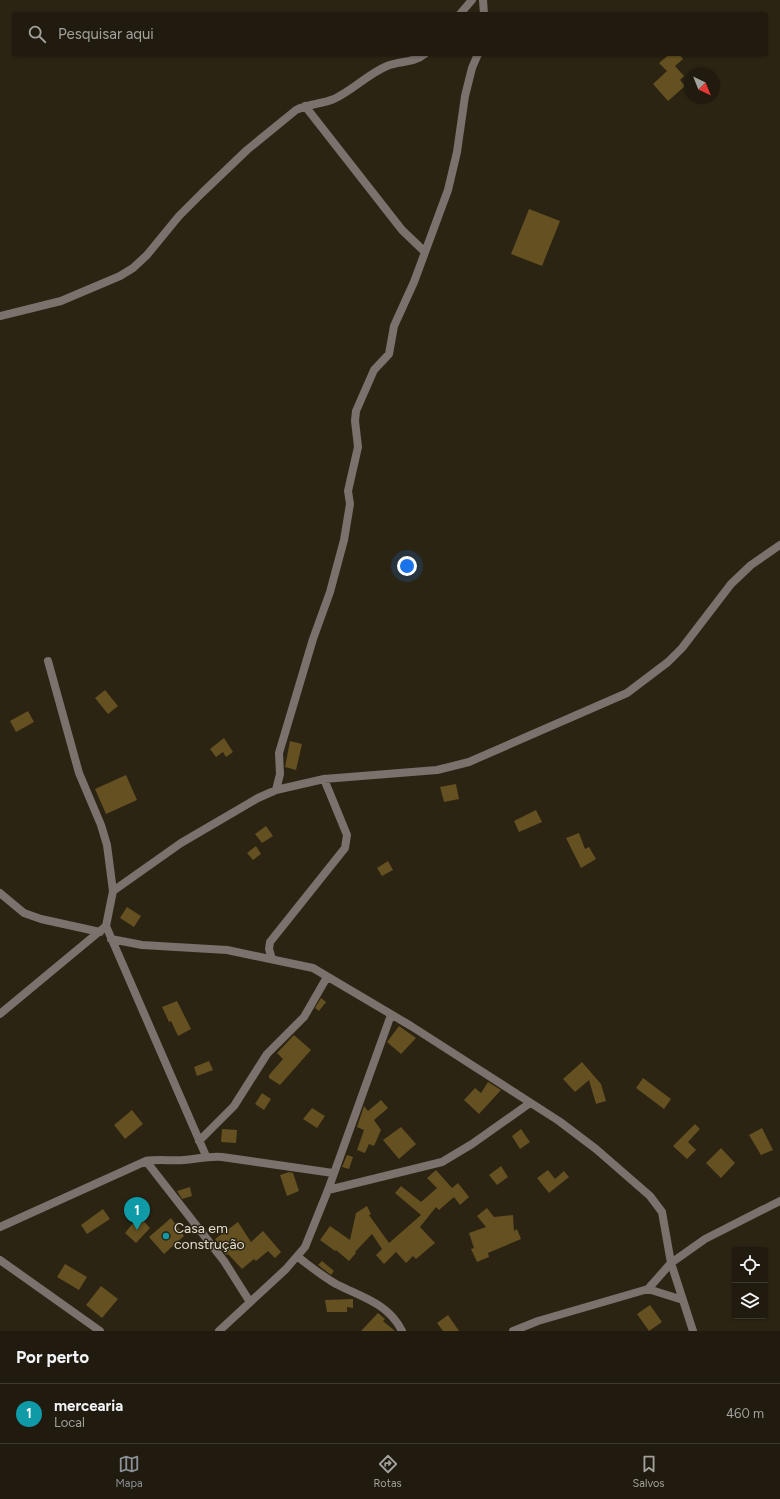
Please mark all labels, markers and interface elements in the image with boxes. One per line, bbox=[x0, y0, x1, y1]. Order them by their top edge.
search box bbox=[12, 12, 768, 56]
icon: search bbox=[26, 23, 48, 45]
text: Pesquisar aqui bbox=[58, 25, 154, 43]
north arrow bbox=[684, 68, 720, 104]
your location bbox=[397, 556, 417, 576]
pin: 1 bbox=[124, 1197, 150, 1230]
place label: Casa em construção bbox=[174, 1220, 245, 1253]
marker: Casa em construção bbox=[161, 1231, 171, 1241]
map controls bbox=[732, 1247, 768, 1319]
button: locate bbox=[732, 1247, 768, 1283]
button: layers bbox=[732, 1283, 768, 1319]
text: Por perto bbox=[16, 1347, 89, 1367]
text: mercearia bbox=[54, 1397, 123, 1415]
text: 1 bbox=[26, 1406, 32, 1421]
text: 460 m bbox=[726, 1406, 764, 1421]
text: Local bbox=[54, 1415, 85, 1430]
tab: Mapa bbox=[115, 1453, 143, 1490]
tab: Rotas bbox=[373, 1453, 402, 1490]
tab: Salvos bbox=[633, 1453, 664, 1490]

